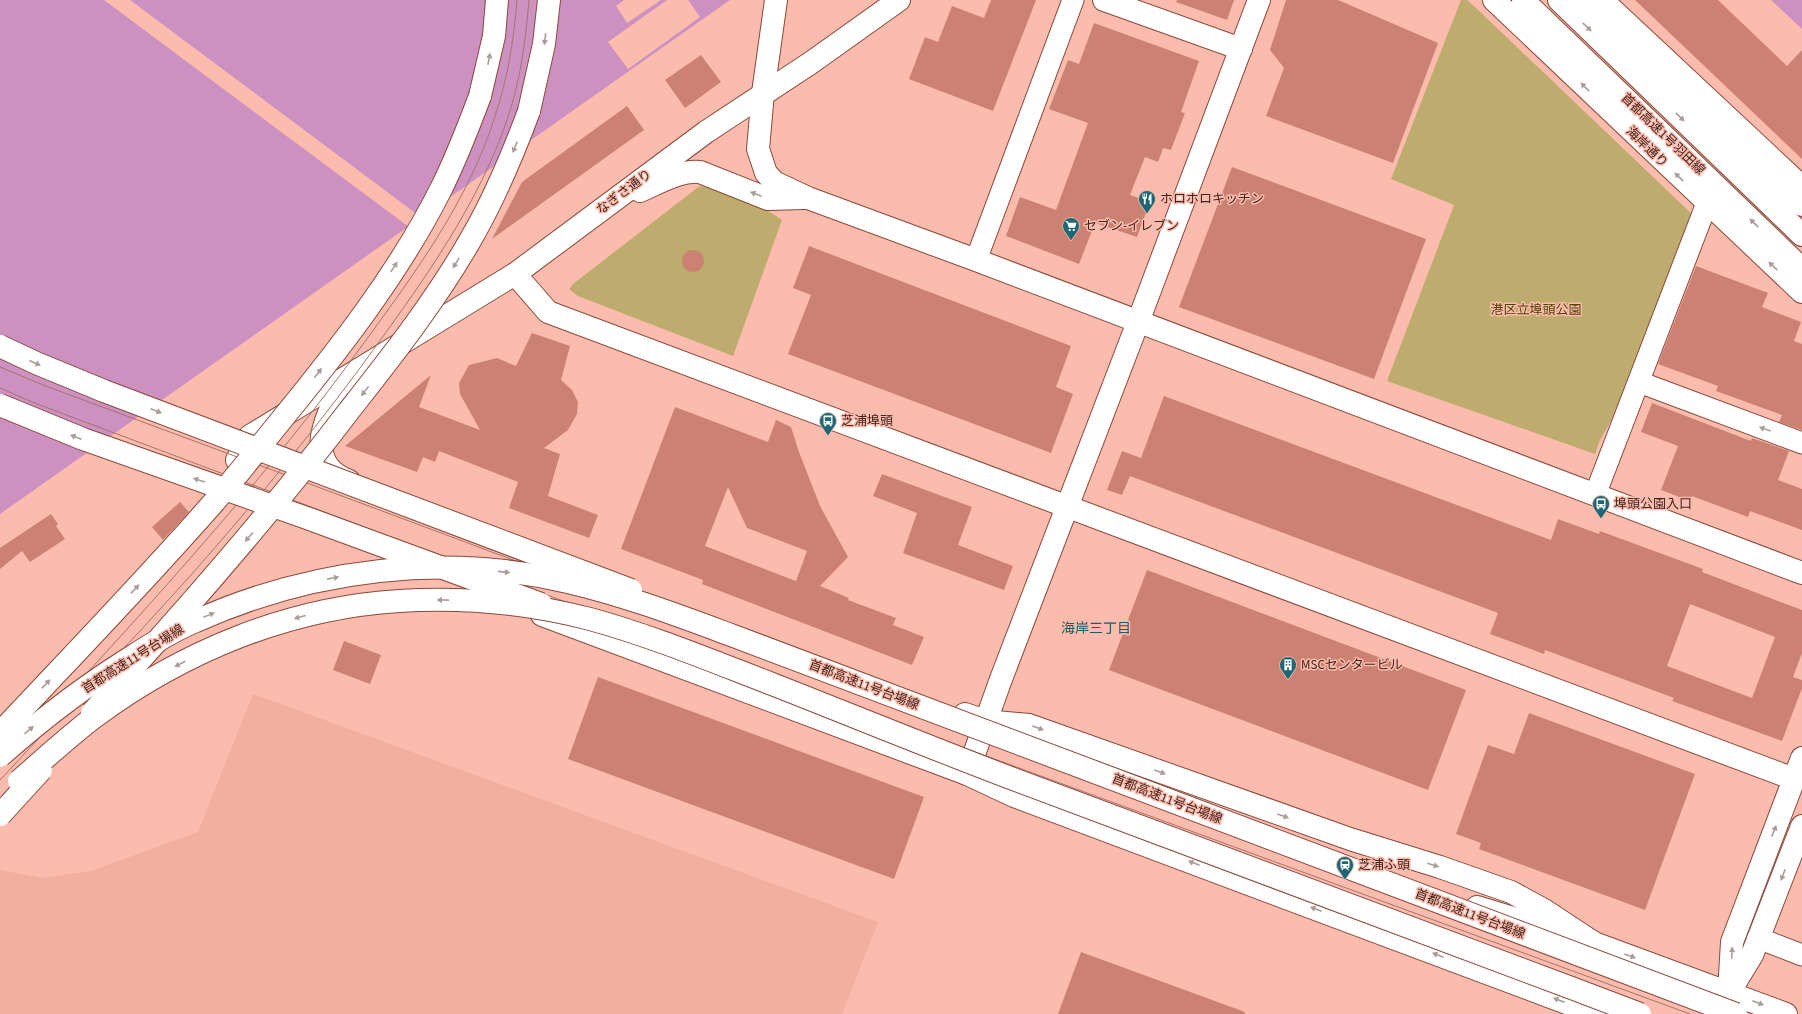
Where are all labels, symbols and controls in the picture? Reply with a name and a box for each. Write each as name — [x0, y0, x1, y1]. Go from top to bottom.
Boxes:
one-way arrow — [1582, 22, 1592, 32]
one-way arrow — [542, 33, 548, 45]
one-way arrow — [487, 52, 493, 65]
one-way arrow — [1580, 82, 1590, 92]
street label: 首都高速1号羽田線 — [1617, 89, 1709, 179]
one-way arrow — [1675, 113, 1685, 122]
street label: 海岸通り — [1622, 122, 1672, 172]
one-way arrow — [512, 142, 518, 154]
street label: なぎさ通り — [593, 165, 655, 219]
one-way arrow — [1674, 172, 1684, 181]
restaurant icon: ホロホロキッチン — [1137, 189, 1157, 214]
place label: ホロホロキッチン — [1160, 190, 1264, 208]
one-way arrow — [749, 191, 761, 197]
supermarket icon: セブン-イレブン — [1061, 216, 1081, 241]
place label: セブン-イレブン — [1084, 217, 1179, 235]
one-way arrow — [1749, 218, 1759, 228]
one-way arrow — [453, 257, 460, 269]
one-way arrow — [391, 261, 398, 273]
one-way arrow — [1768, 261, 1779, 270]
park label: 港区立埠頭公園 — [1490, 301, 1582, 319]
one-way arrow — [30, 360, 41, 366]
one-way arrow — [314, 367, 323, 378]
one-way arrow — [360, 386, 369, 397]
one-way arrow — [150, 408, 162, 414]
bus stop icon: 芝浦埠頭 — [818, 411, 838, 436]
place label: 芝浦埠頭 — [841, 412, 893, 430]
one-way arrow — [1759, 426, 1771, 432]
one-way arrow — [70, 433, 82, 439]
one-way arrow — [193, 477, 205, 483]
bus stop icon: 埠頭公園入口 — [1591, 494, 1611, 519]
place label: 埠頭公園入口 — [1614, 495, 1692, 513]
one-way arrow — [245, 532, 254, 542]
one-way arrow — [498, 569, 510, 575]
one-way arrow — [327, 575, 340, 581]
one-way arrow — [130, 585, 139, 594]
one-way arrow — [436, 597, 449, 603]
one-way arrow — [204, 612, 216, 618]
one-way arrow — [294, 614, 306, 620]
district label: 海岸三丁目 — [1061, 619, 1131, 639]
street label: 首都高速11号台場線 — [79, 620, 187, 698]
building icon: MSCセンタービル — [1278, 655, 1298, 680]
street label: 首都高速11号台場線 — [806, 656, 922, 714]
place label: MSCセンタービル — [1301, 656, 1403, 674]
one-way arrow — [174, 661, 185, 667]
one-way arrow — [41, 679, 51, 689]
one-way arrow — [24, 725, 35, 734]
one-way arrow — [1032, 726, 1044, 732]
one-way arrow — [1155, 769, 1167, 775]
street label: 首都高速11号台場線 — [1109, 770, 1225, 828]
one-way arrow — [1277, 813, 1289, 819]
one-way arrow — [1772, 824, 1778, 836]
station icon: 芝浦ふ頭 — [1335, 855, 1355, 880]
place label: 芝浦ふ頭 — [1358, 856, 1410, 874]
one-way arrow — [1188, 860, 1200, 866]
one-way arrow — [1427, 862, 1439, 868]
one-way arrow — [1779, 870, 1785, 882]
street label: 首都高速11号台場線 — [1412, 885, 1528, 943]
one-way arrow — [1309, 905, 1321, 911]
one-way arrow — [1728, 947, 1735, 959]
one-way arrow — [1431, 951, 1443, 957]
one-way arrow — [1625, 953, 1637, 959]
one-way arrow — [1553, 997, 1565, 1003]
one-way arrow — [1752, 1000, 1764, 1006]

